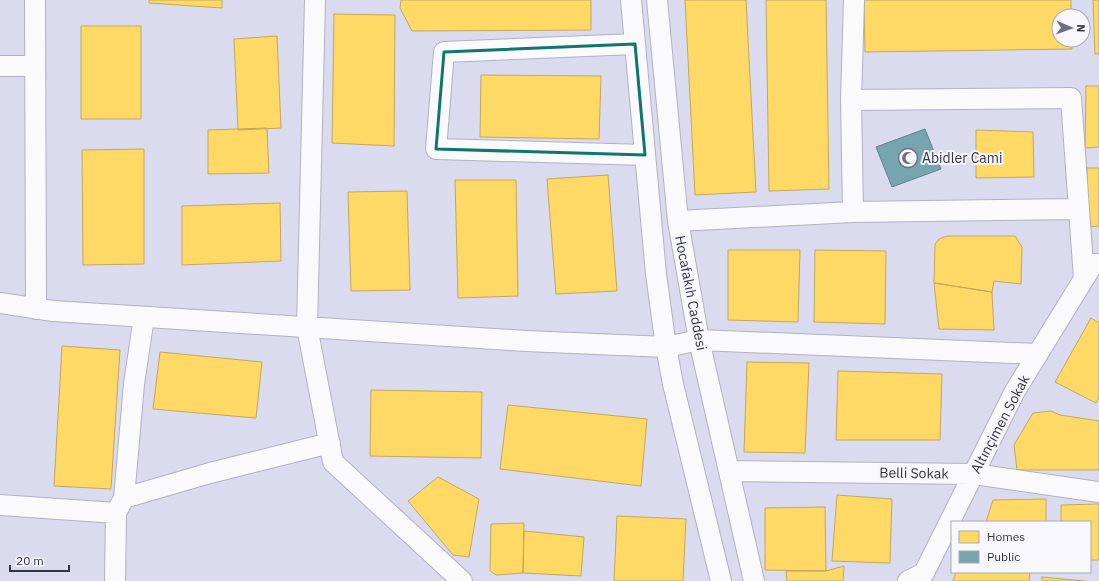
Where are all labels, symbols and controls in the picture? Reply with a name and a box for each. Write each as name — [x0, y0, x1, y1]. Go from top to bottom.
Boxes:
north arrow — [1051, 8, 1091, 48]
text: N — [1074, 24, 1088, 33]
mosque icon: Abidler Cami — [897, 147, 919, 169]
place label: Abidler Cami — [922, 149, 1003, 167]
street label: Hocafakıh Caddesi — [671, 234, 711, 352]
street label: Altınçimen Sokak — [966, 371, 1034, 476]
street label: Belli Sokak — [879, 463, 949, 483]
legend — [951, 521, 1091, 573]
text: Homes — [987, 529, 1025, 544]
scale bar — [10, 547, 69, 573]
text: Public — [987, 549, 1020, 564]
text: 20 m — [16, 553, 44, 568]

